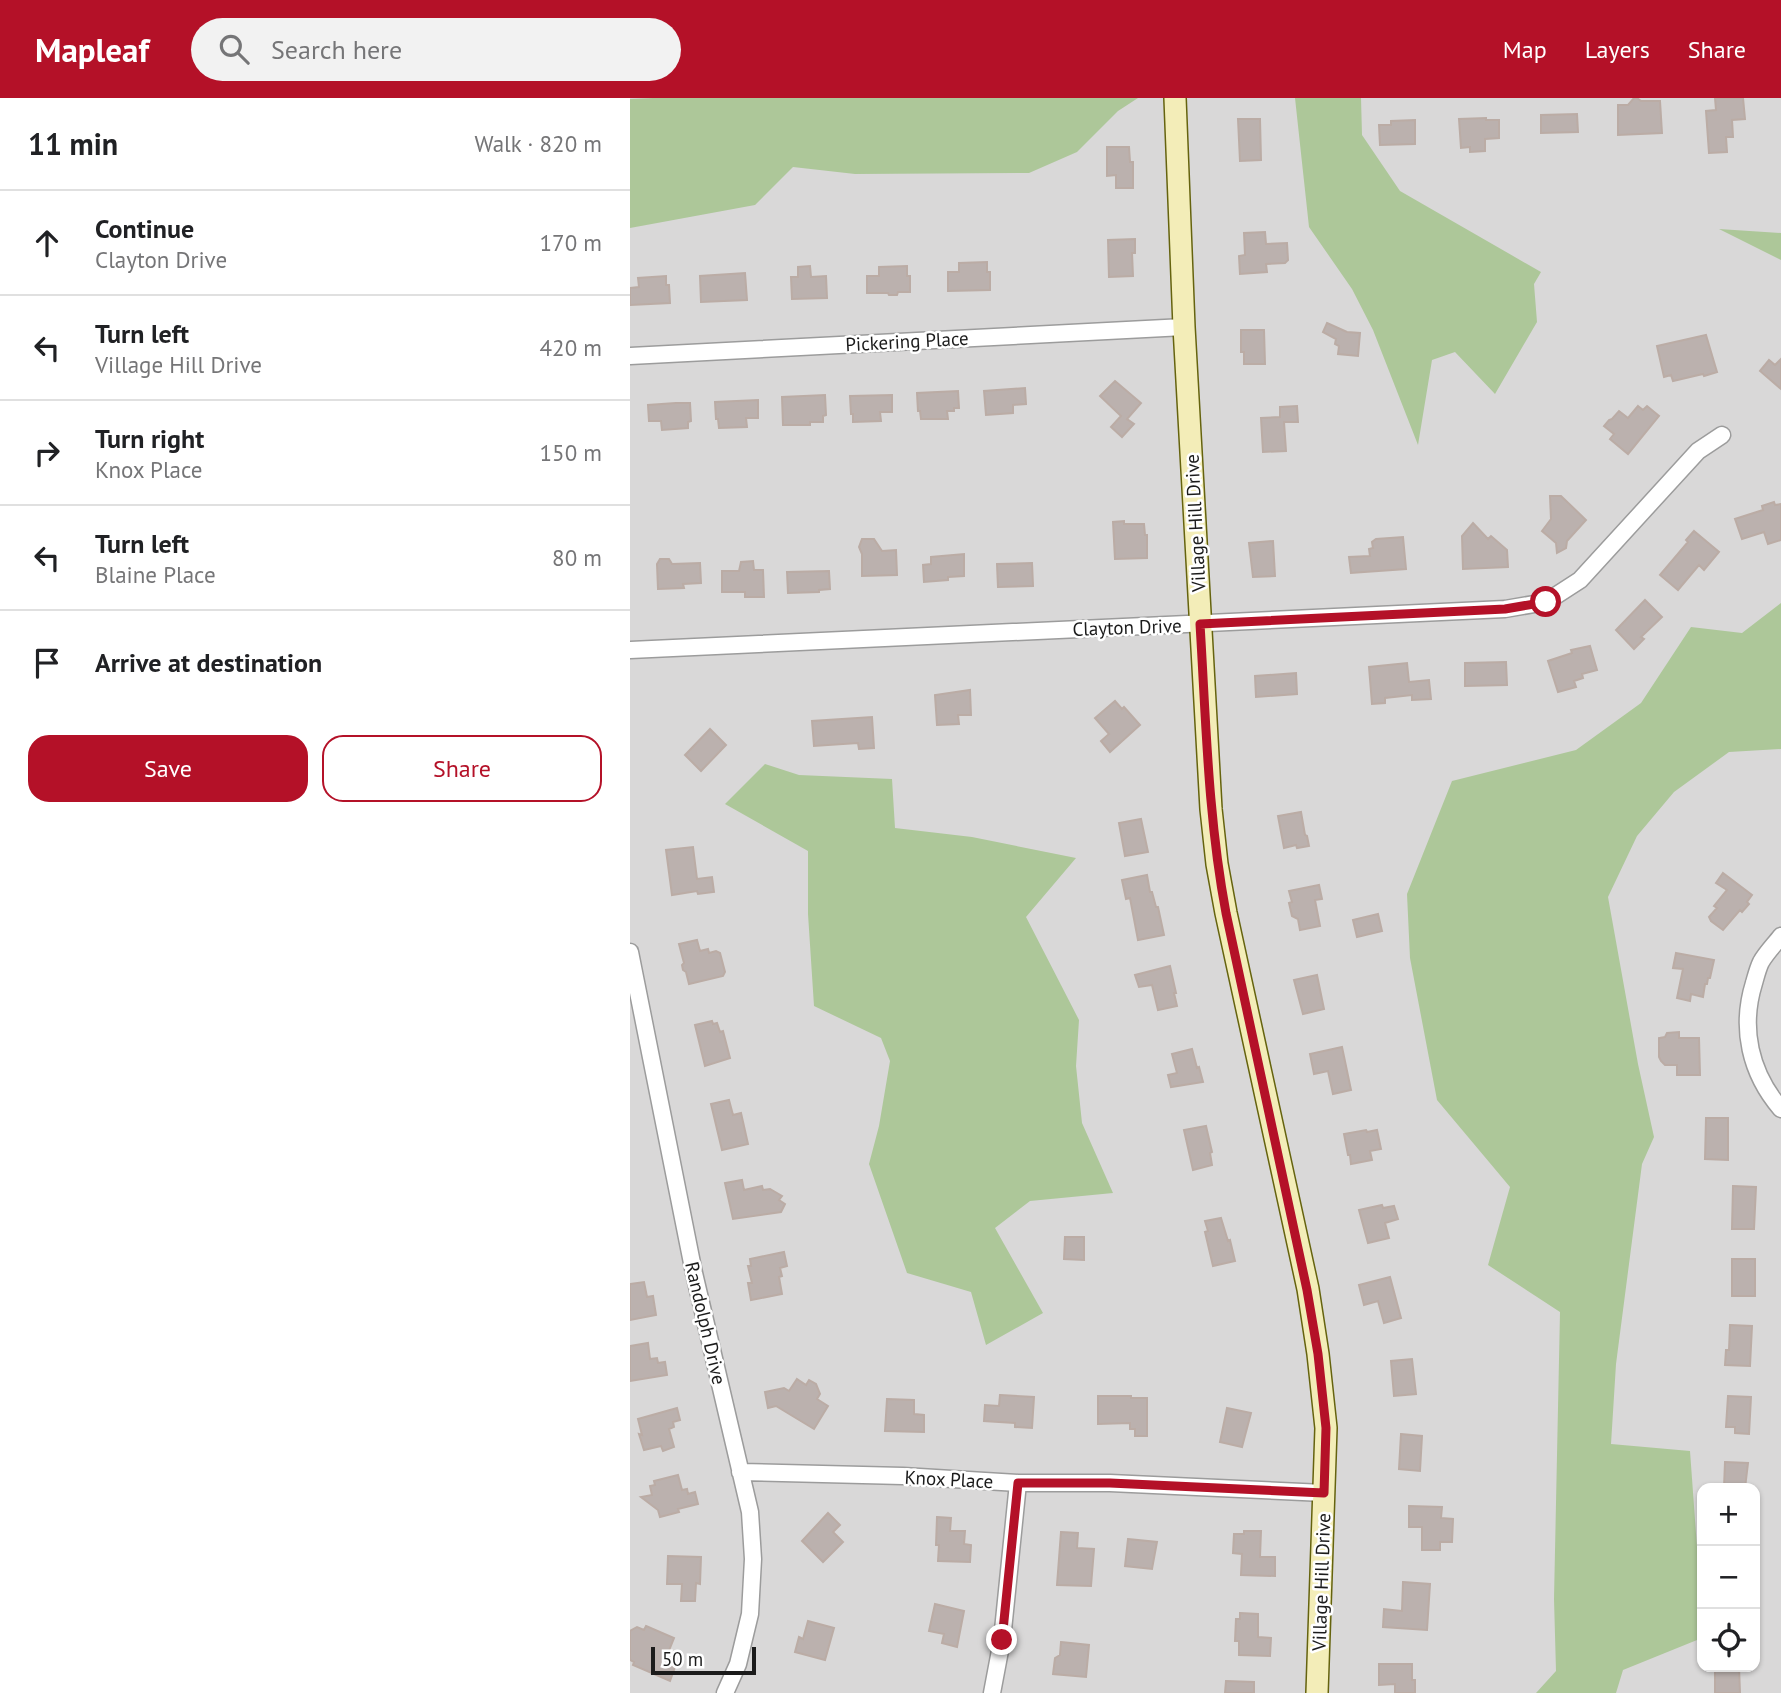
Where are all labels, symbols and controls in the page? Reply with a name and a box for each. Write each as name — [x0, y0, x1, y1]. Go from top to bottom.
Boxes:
search box — [191, 18, 681, 81]
text: Mapleaf — [35, 28, 149, 71]
icon: search — [215, 30, 253, 68]
text: Search here — [271, 33, 402, 66]
text: Map — [1503, 34, 1547, 65]
text: Layers — [1585, 34, 1650, 65]
text: Share — [1688, 34, 1746, 65]
text: 11 min — [28, 124, 118, 163]
text: Walk · 820 m — [475, 129, 602, 158]
text: Continue — [95, 212, 194, 245]
icon: ahead — [28, 224, 66, 262]
text: 170 m — [540, 228, 602, 257]
text: Clayton Drive — [95, 245, 227, 274]
text: Turn left — [95, 317, 189, 350]
street label: Pickering Place — [845, 326, 969, 356]
icon: left — [28, 329, 66, 367]
text: 420 m — [540, 333, 602, 362]
text: Village Hill Drive — [95, 350, 262, 379]
text: Turn right — [95, 422, 204, 455]
icon: right — [28, 434, 66, 472]
text: 150 m — [540, 438, 602, 467]
street label: Village Hill Drive — [1179, 453, 1211, 594]
text: Knox Place — [95, 455, 203, 484]
text: Turn left — [95, 527, 189, 560]
icon: left — [28, 539, 66, 577]
text: 80 m — [552, 543, 602, 572]
text: Blaine Place — [95, 560, 216, 589]
route start — [1530, 586, 1561, 617]
street label: Clayton Drive — [1072, 613, 1182, 641]
icon: arrive — [28, 644, 66, 682]
text: Arrive at destination — [95, 646, 322, 679]
button: Save — [28, 735, 308, 802]
button: Share — [322, 735, 602, 802]
street label: Randolph Drive — [680, 1259, 732, 1387]
street label: Knox Place — [904, 1465, 994, 1493]
map controls — [1697, 1483, 1760, 1672]
button: + — [1697, 1483, 1760, 1546]
street label: Village Hill Drive — [1307, 1513, 1335, 1652]
button: − — [1697, 1546, 1760, 1609]
button: locate — [1697, 1609, 1760, 1672]
route end — [986, 1624, 1017, 1655]
scale bar — [651, 1644, 756, 1676]
text: 50 m — [662, 1647, 703, 1671]

